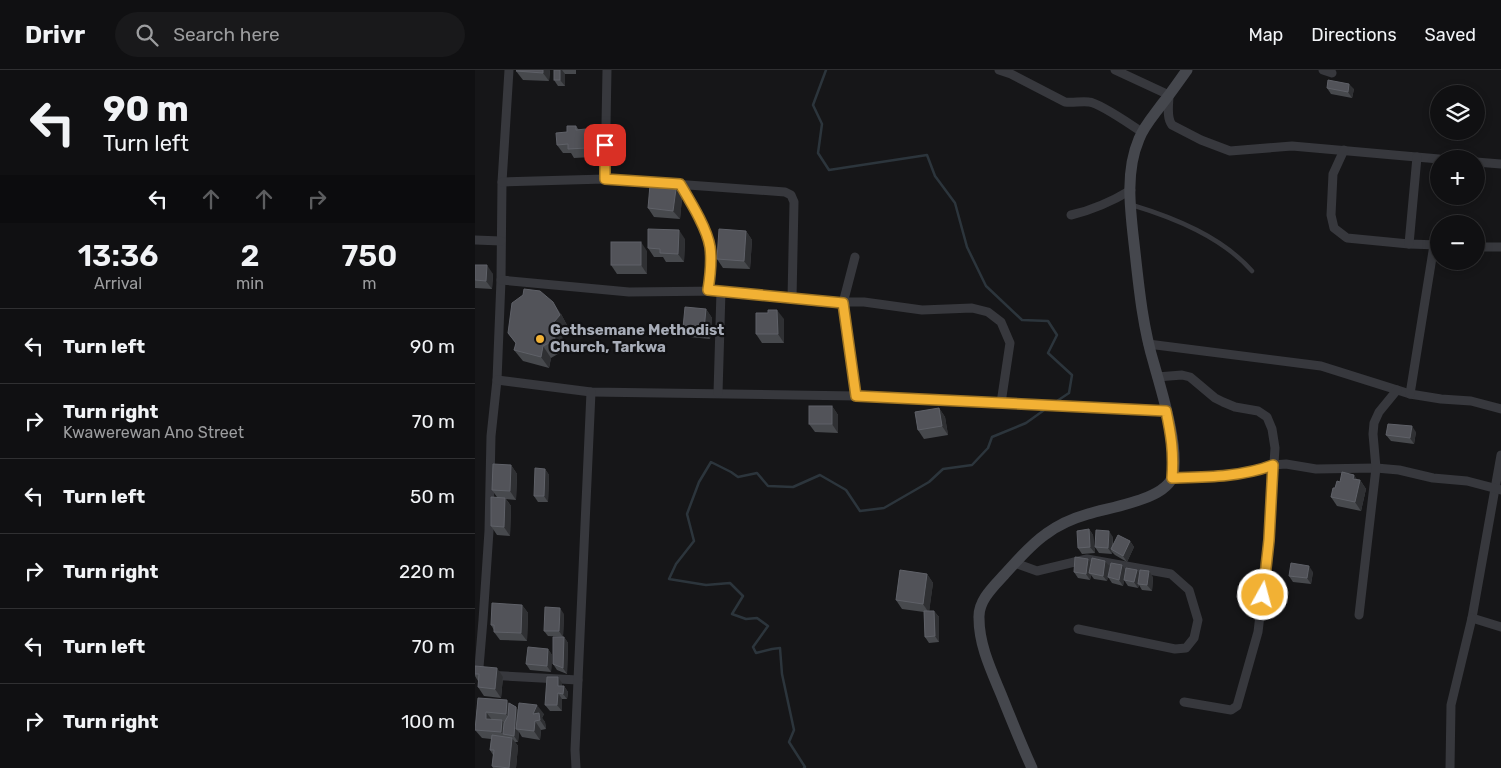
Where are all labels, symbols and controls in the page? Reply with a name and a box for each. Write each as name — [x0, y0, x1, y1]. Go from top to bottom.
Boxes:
search box — [115, 12, 465, 57]
text: Drivr — [25, 21, 85, 49]
icon: search — [133, 21, 161, 49]
text: Search here — [173, 23, 280, 46]
text: Map — [1248, 24, 1283, 46]
text: Directions — [1311, 24, 1397, 46]
text: Saved — [1425, 24, 1476, 46]
map controls — [1430, 85, 1485, 270]
button: layers — [1430, 85, 1485, 140]
text: 90 m — [103, 88, 189, 130]
icon: left — [20, 90, 85, 155]
pin — [584, 124, 626, 166]
text: Turn left — [103, 130, 189, 157]
icon: arrive — [591, 131, 619, 159]
button: + — [1430, 150, 1485, 205]
icon: left — [144, 185, 172, 213]
icon: ahead — [197, 185, 225, 213]
icon: ahead — [250, 185, 278, 213]
icon: right — [303, 185, 331, 213]
button: − — [1430, 215, 1485, 270]
text: 13:36 — [78, 238, 158, 274]
text: 2 — [240, 238, 259, 274]
text: 750 — [342, 238, 397, 274]
text: Arrival — [94, 274, 142, 293]
text: min — [236, 274, 264, 293]
text: m — [362, 274, 377, 293]
place label: Gethsemane Methodist Church, Tarkwa — [550, 321, 724, 356]
icon: left — [20, 332, 48, 360]
marker: Gethsemane Methodist Church, Tarkwa — [534, 333, 546, 345]
text: Turn left — [63, 335, 145, 358]
text: 90 m — [410, 335, 455, 358]
text: Turn right — [63, 400, 158, 423]
icon: right — [20, 407, 48, 435]
text: 70 m — [412, 410, 455, 433]
text: Kwawerewan Ano Street — [63, 423, 244, 442]
icon: left — [20, 482, 48, 510]
text: Turn left — [63, 485, 145, 508]
text: 50 m — [410, 485, 455, 508]
icon: right — [20, 557, 48, 585]
text: Turn right — [63, 560, 158, 583]
text: 220 m — [399, 560, 455, 583]
position arrow — [1236, 568, 1288, 620]
icon: left — [20, 632, 48, 660]
text: Turn left — [63, 635, 145, 658]
text: 70 m — [412, 635, 455, 658]
icon: right — [20, 707, 48, 735]
text: Turn right — [63, 710, 158, 733]
text: 100 m — [401, 710, 455, 733]

